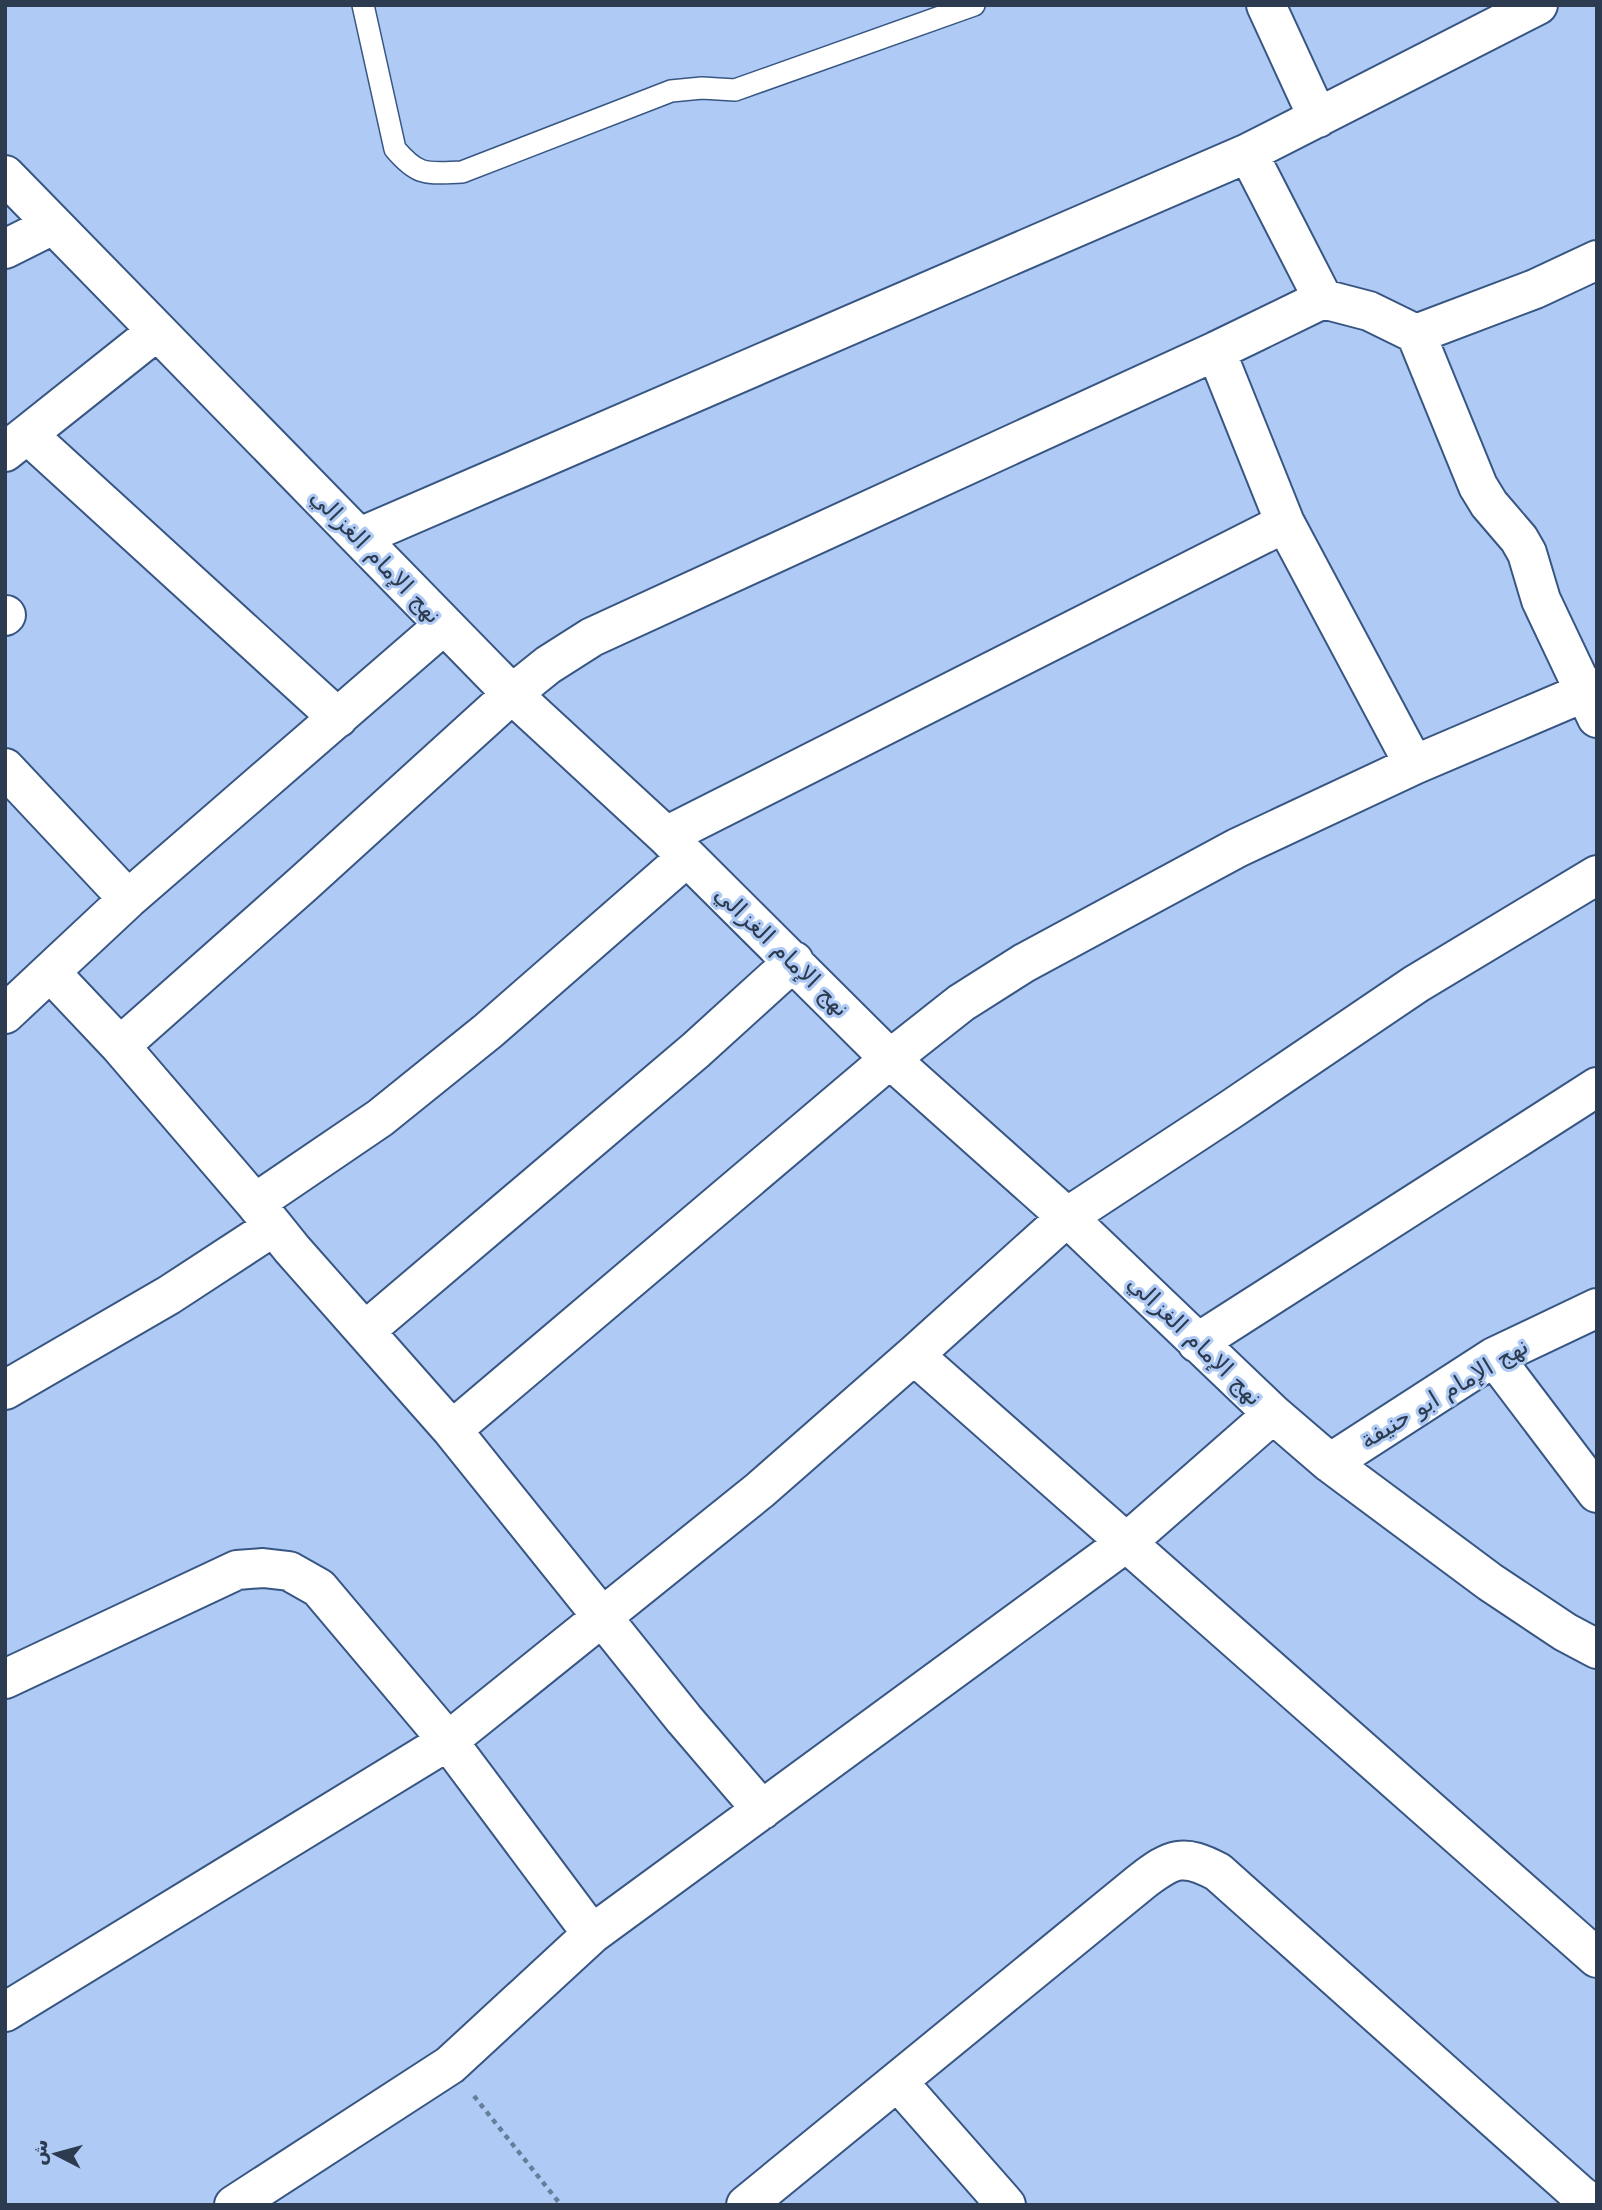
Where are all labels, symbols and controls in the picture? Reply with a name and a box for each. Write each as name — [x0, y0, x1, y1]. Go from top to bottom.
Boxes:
street label: نهج الإمام الغزالي — [305, 483, 447, 629]
street label: نهج الإمام الغزالي — [709, 880, 855, 1022]
street label: نهج الإمام الغزالي — [1122, 1269, 1268, 1411]
street label: نهج الإمام ابو حنيفة — [1355, 1332, 1533, 1454]
north arrow — [21, 2119, 91, 2189]
text: ش — [27, 2138, 52, 2167]

